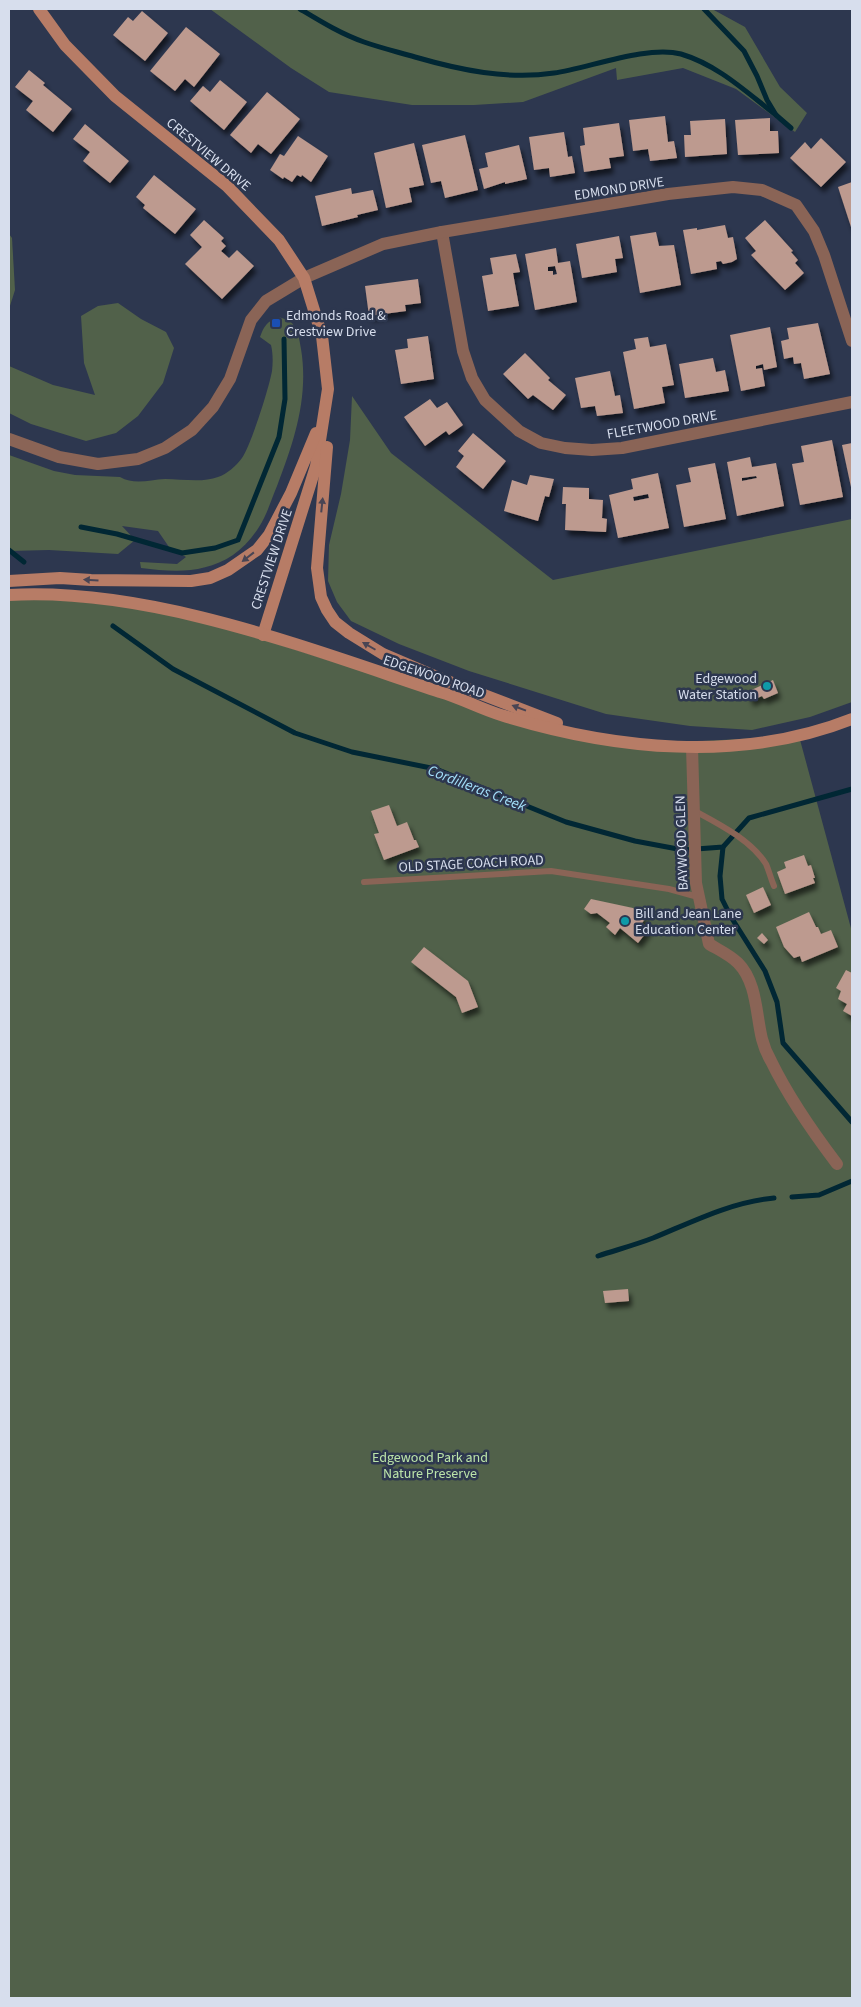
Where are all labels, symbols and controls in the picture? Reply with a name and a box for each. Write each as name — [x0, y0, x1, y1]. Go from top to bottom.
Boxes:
street label: CRESTVIEW DRIVE — [162, 113, 255, 196]
street label: EDMOND DRIVE — [573, 172, 666, 206]
place label: Edmonds Road & Crestview Drive — [286, 306, 386, 342]
marker: Edmonds Road & Crestview Drive — [270, 317, 282, 329]
street label: FLEETWOOD DRIVE — [605, 405, 719, 445]
one-way arrow — [318, 497, 326, 513]
street label: CRESTVIEW DRIVE — [246, 506, 298, 612]
one-way arrow — [241, 552, 254, 563]
one-way arrow — [83, 576, 99, 584]
one-way arrow — [363, 641, 376, 650]
street label: EDGEWOOD ROAD — [380, 650, 487, 704]
place label: Edgewood Water Station — [678, 669, 757, 705]
marker: Edgewood Water Station — [761, 680, 773, 692]
one-way arrow — [511, 704, 526, 712]
water label: Cordilleras Creek — [425, 760, 530, 817]
street label: BAYWOOD GLEN — [670, 795, 694, 891]
street label: OLD STAGE COACH ROAD — [398, 850, 544, 878]
place label: Bill and Jean Lane Education Center — [635, 904, 741, 940]
marker: Bill and Jean Lane Education Center — [619, 915, 631, 927]
park label: Edgewood Park and Nature Preserve — [372, 1448, 488, 1484]

